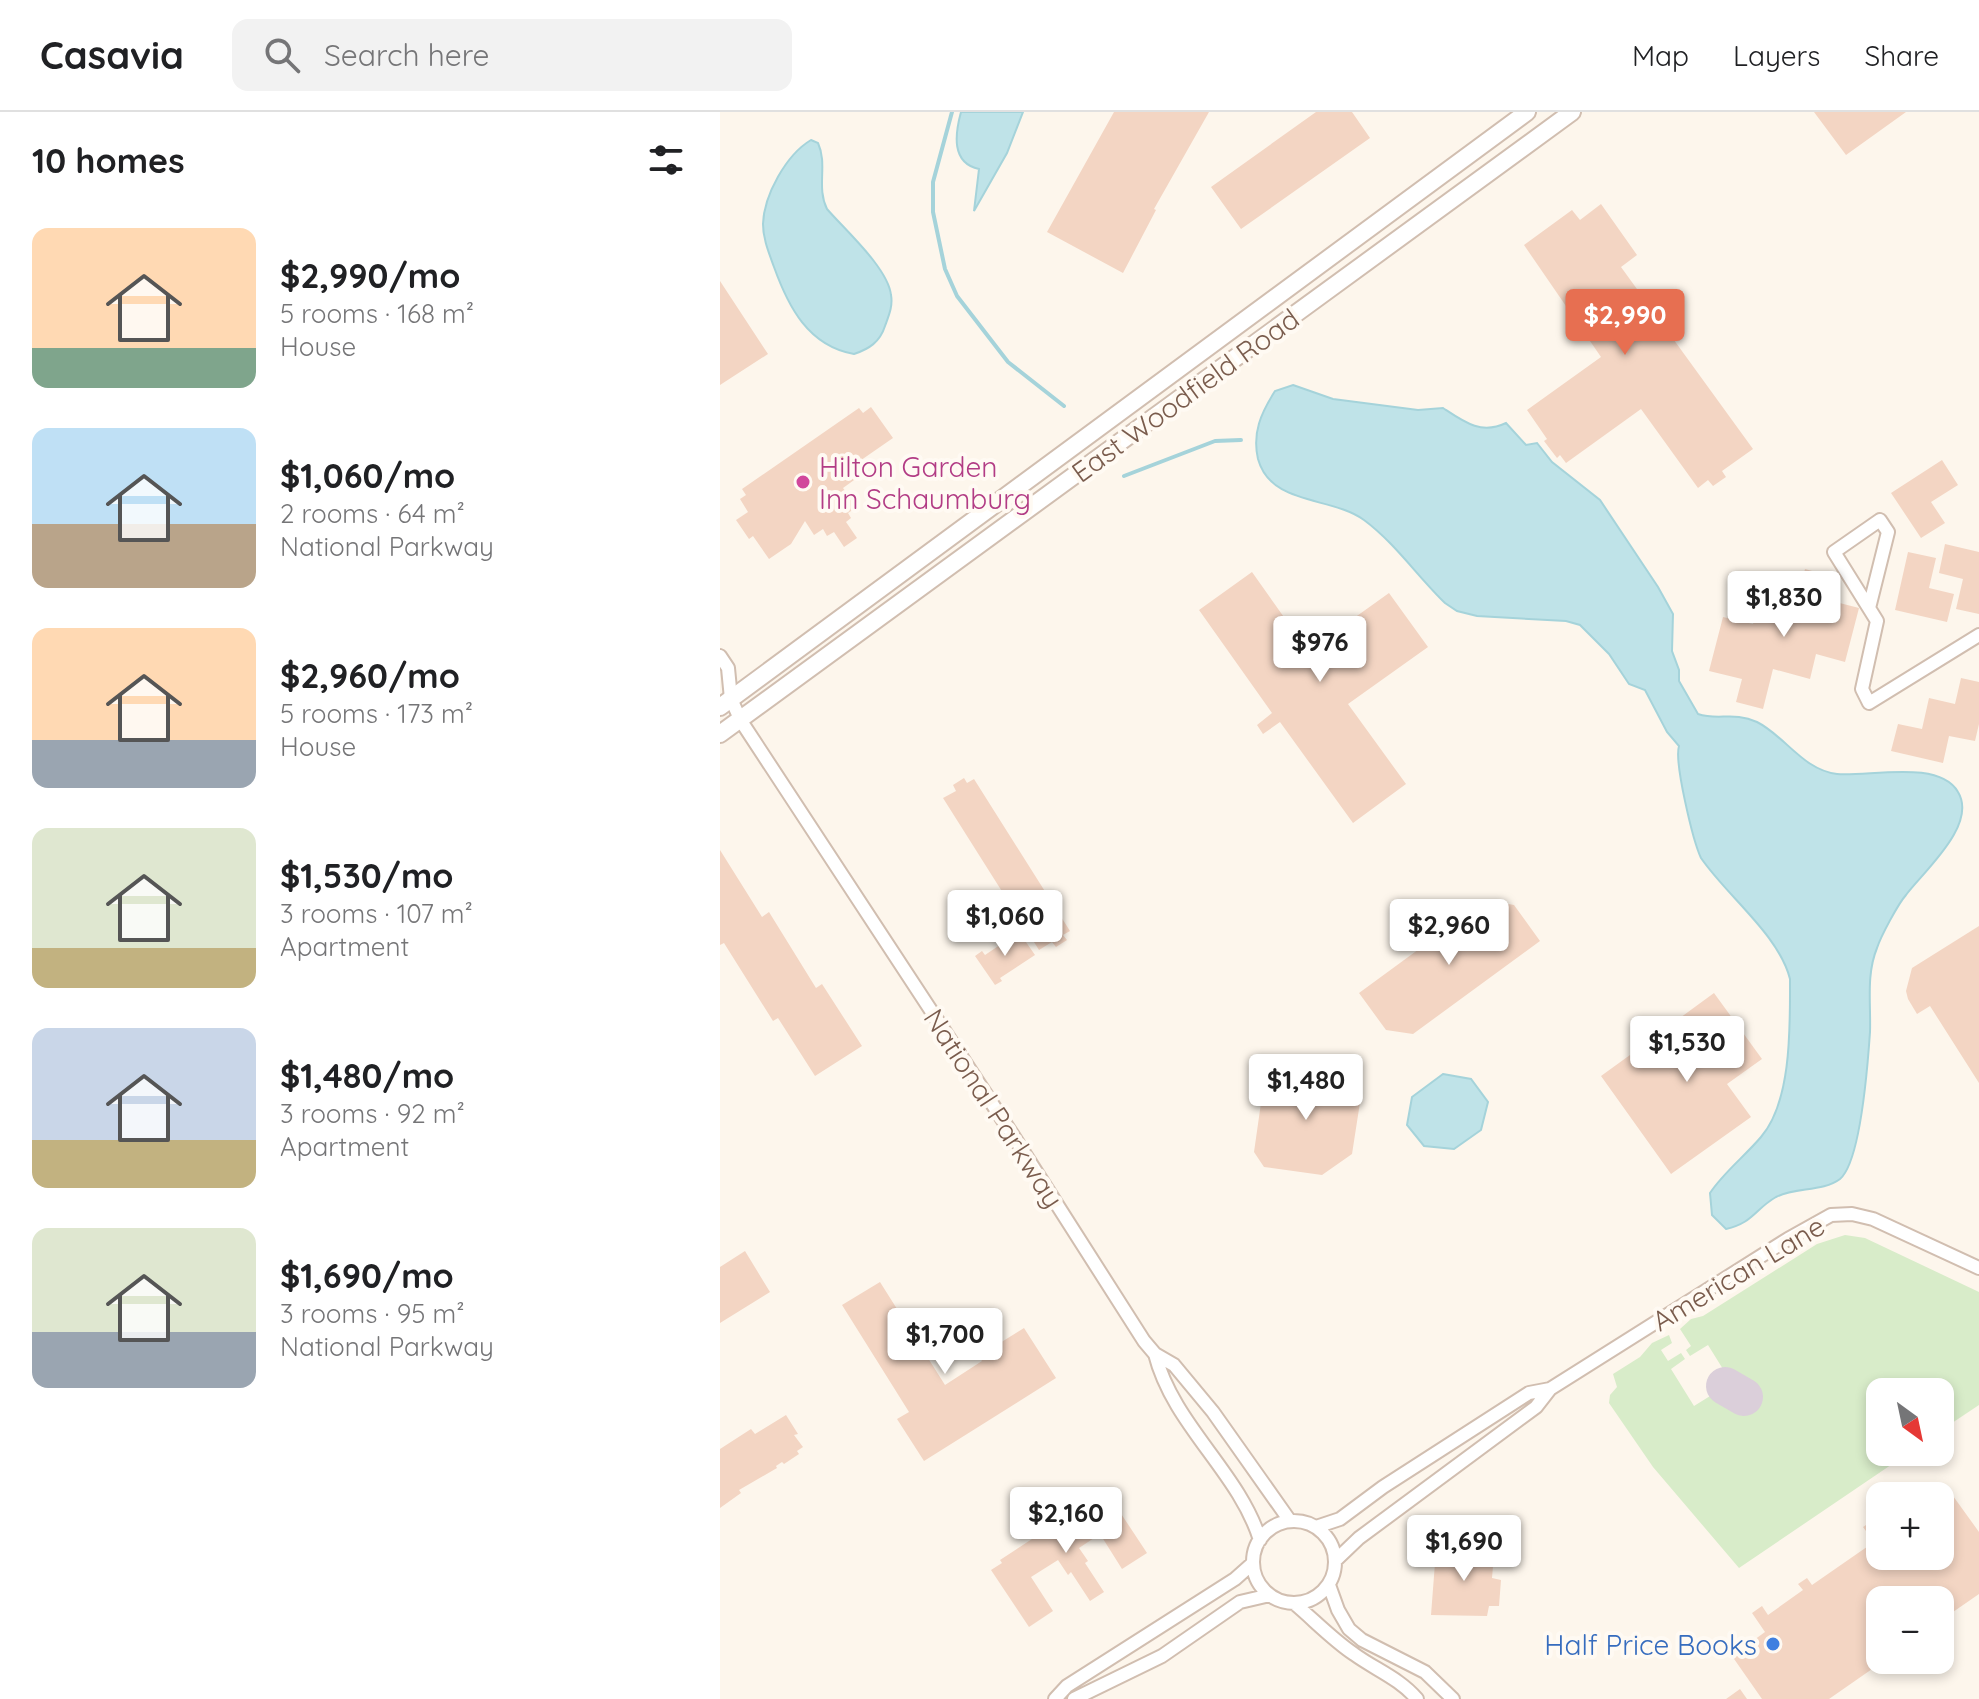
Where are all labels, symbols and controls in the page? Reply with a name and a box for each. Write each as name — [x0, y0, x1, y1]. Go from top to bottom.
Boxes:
search box — [232, 19, 792, 91]
text: Casavia — [40, 31, 184, 79]
icon: search — [260, 33, 304, 77]
text: Search here — [324, 36, 490, 74]
text: Map — [1632, 38, 1689, 73]
text: Layers — [1733, 38, 1820, 73]
text: Share — [1864, 38, 1939, 73]
icon: filters — [644, 138, 688, 182]
text: 10 homes — [32, 139, 185, 182]
text: $2,990/mo — [280, 254, 460, 297]
icon: home — [96, 260, 192, 356]
pin: $2,990 — [1560, 289, 1690, 357]
text: 5 rooms · 168 m² — [280, 297, 474, 330]
text: $2,990 — [1584, 298, 1666, 331]
street label: East Woodfield Road — [1064, 301, 1306, 489]
text: House — [280, 330, 356, 363]
place label: Hilton Garden Inn Schaumburg — [819, 449, 1031, 516]
text: $1,060/mo — [280, 454, 455, 497]
icon: home — [96, 460, 192, 556]
marker: Hilton Garden Inn Schaumburg — [794, 473, 812, 491]
text: 2 rooms · 64 m² — [280, 497, 465, 530]
text: National Parkway — [280, 530, 494, 563]
pin: $1,830 — [1719, 571, 1849, 639]
text: $1,830 — [1746, 580, 1822, 613]
pin: $976 — [1273, 616, 1367, 684]
text: $976 — [1291, 625, 1349, 658]
text: $2,960/mo — [280, 654, 460, 697]
icon: home — [96, 660, 192, 756]
text: 5 rooms · 173 m² — [280, 697, 473, 730]
text: House — [280, 730, 356, 763]
text: $1,530/mo — [280, 854, 453, 897]
icon: home — [96, 860, 192, 956]
pin: $1,060 — [940, 890, 1070, 958]
text: 3 rooms · 107 m² — [280, 897, 473, 930]
text: $1,060 — [965, 899, 1045, 932]
pin: $2,960 — [1384, 899, 1514, 967]
text: $2,960 — [1408, 908, 1490, 941]
text: Apartment — [280, 930, 409, 963]
street label: National Parkway — [917, 1002, 1071, 1214]
pin: $1,530 — [1622, 1016, 1752, 1084]
text: $1,530 — [1648, 1025, 1726, 1058]
text: $1,480/mo — [280, 1054, 454, 1097]
pin: $1,480 — [1241, 1054, 1371, 1122]
icon: home — [96, 1060, 192, 1156]
text: $1,480 — [1267, 1063, 1345, 1096]
text: 3 rooms · 92 m² — [280, 1097, 465, 1130]
text: Apartment — [280, 1130, 409, 1163]
street label: American Lane — [1645, 1208, 1831, 1338]
text: $1,690/mo — [280, 1254, 454, 1297]
icon: home — [96, 1260, 192, 1356]
text: 3 rooms · 95 m² — [280, 1297, 464, 1330]
pin: $1,700 — [880, 1308, 1010, 1376]
text: $1,700 — [906, 1317, 985, 1350]
text: National Parkway — [280, 1330, 494, 1363]
north arrow — [1866, 1378, 1954, 1466]
map controls — [1866, 1378, 1954, 1674]
button: + — [1866, 1482, 1954, 1570]
pin: $2,160 — [1001, 1487, 1131, 1555]
text: $2,160 — [1028, 1496, 1104, 1529]
pin: $1,690 — [1399, 1515, 1529, 1583]
text: $1,690 — [1425, 1524, 1503, 1557]
button: − — [1866, 1586, 1954, 1674]
place label: Half Price Books — [1544, 1627, 1757, 1662]
marker: Half Price Books — [1764, 1635, 1782, 1653]

